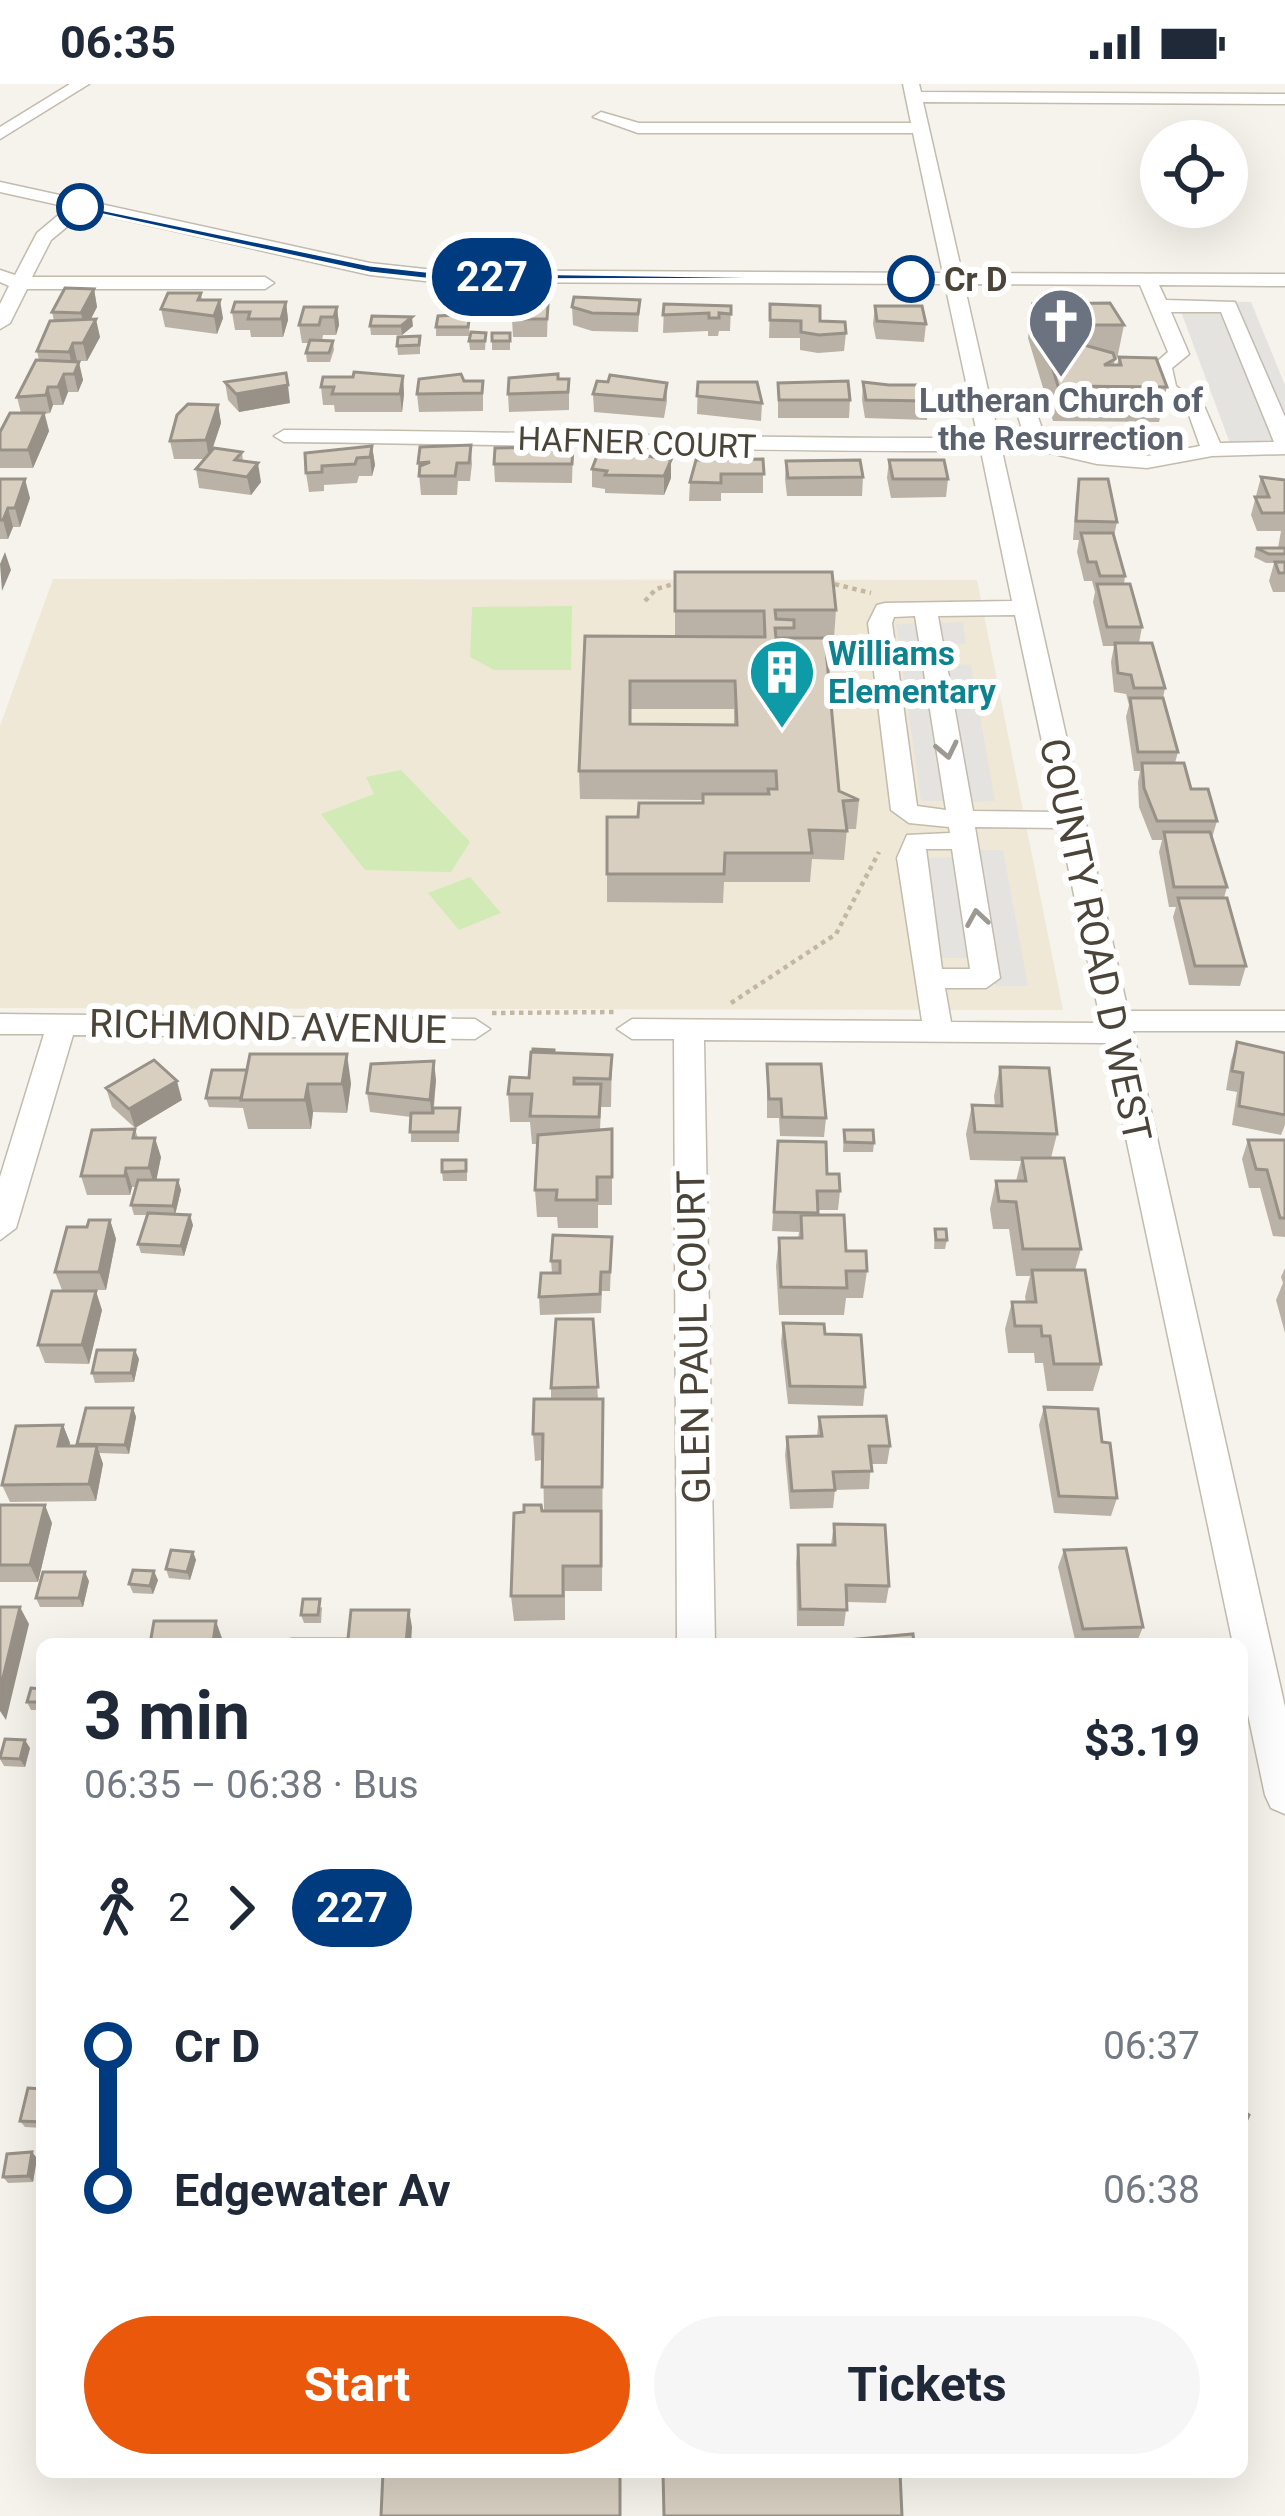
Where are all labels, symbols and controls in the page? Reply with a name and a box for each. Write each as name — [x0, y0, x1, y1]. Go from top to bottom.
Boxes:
text: 06:35 — [60, 16, 176, 69]
map controls — [1140, 120, 1248, 228]
button: locate — [1140, 120, 1248, 228]
unlabelled marker — [58, 185, 102, 229]
line badge: 227 — [423, 238, 561, 316]
text: 227 — [456, 252, 528, 301]
marker: Cr D — [889, 257, 933, 301]
place label: Cr D — [944, 260, 1007, 299]
church icon: Lutheran Church of the Resurrection — [1026, 286, 1096, 380]
place label: Lutheran Church of the Resurrection — [919, 381, 1203, 458]
street label: HAFNER COURT — [517, 419, 757, 466]
place label: Williams Elementary — [828, 634, 996, 711]
building icon: Williams Elementary — [747, 637, 817, 731]
street label: COUNTY ROAD D WEST — [1030, 734, 1160, 1146]
one-way arrow — [934, 740, 959, 760]
one-way arrow — [965, 908, 990, 928]
street label: RICHMOND AVENUE — [89, 1001, 447, 1053]
street label: GLEN PAUL COURT — [668, 1170, 720, 1504]
text: 3 min — [84, 1678, 250, 1755]
text: $3.19 — [1084, 1714, 1200, 1767]
text: 06:35 – 06:38 · Bus — [84, 1762, 419, 1808]
icon: walk — [84, 1875, 150, 1941]
icon: forward — [208, 1875, 274, 1941]
text: 227 — [316, 1883, 388, 1932]
text: 2 — [168, 1885, 190, 1931]
text: Cr D — [174, 2020, 260, 2073]
text: 06:37 — [1103, 2023, 1200, 2069]
text: Edgewater Av — [174, 2164, 450, 2217]
text: 06:38 — [1103, 2167, 1200, 2213]
button: Start — [84, 2316, 630, 2454]
button: Tickets — [654, 2316, 1200, 2454]

